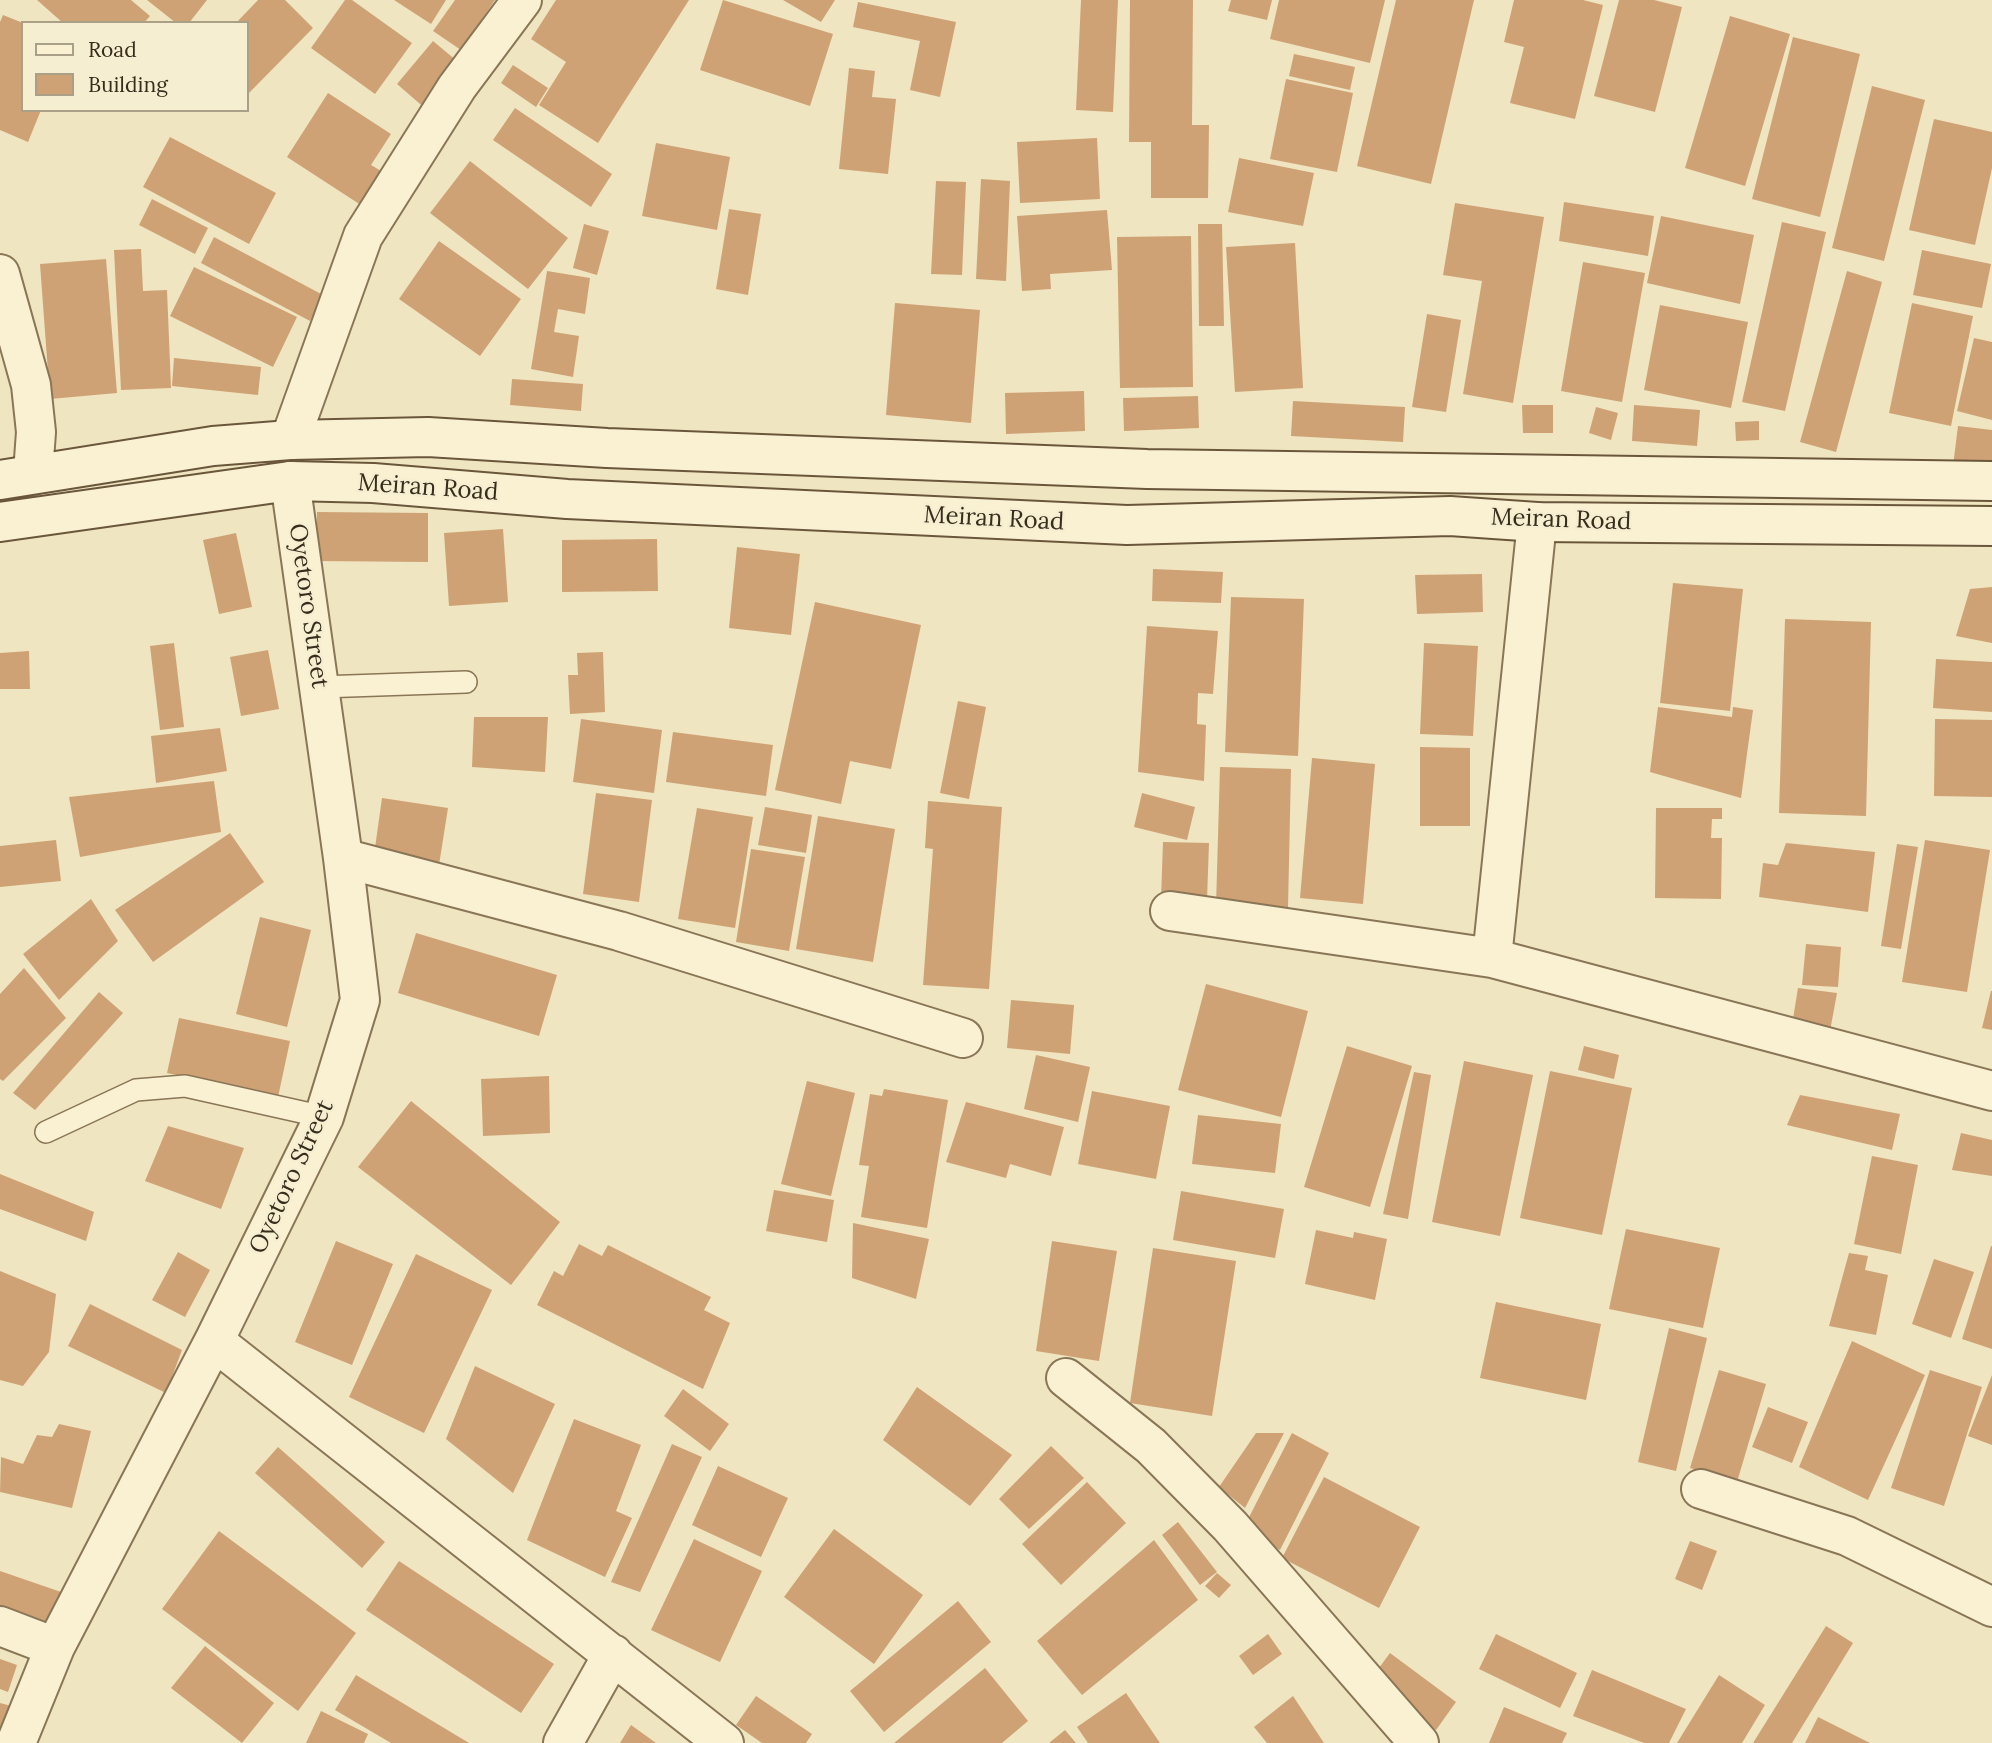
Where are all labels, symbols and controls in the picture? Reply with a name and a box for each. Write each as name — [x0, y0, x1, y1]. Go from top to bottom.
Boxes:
legend — [21, 21, 248, 112]
text: Road — [88, 36, 137, 63]
text: Building — [88, 71, 168, 98]
street label: Meiran Road — [357, 469, 499, 507]
street label: Meiran Road — [923, 501, 1065, 537]
street label: Meiran Road — [1490, 503, 1632, 537]
street label: Oyetoro Street — [282, 522, 334, 690]
street label: Oyetoro Street — [244, 1096, 340, 1258]

